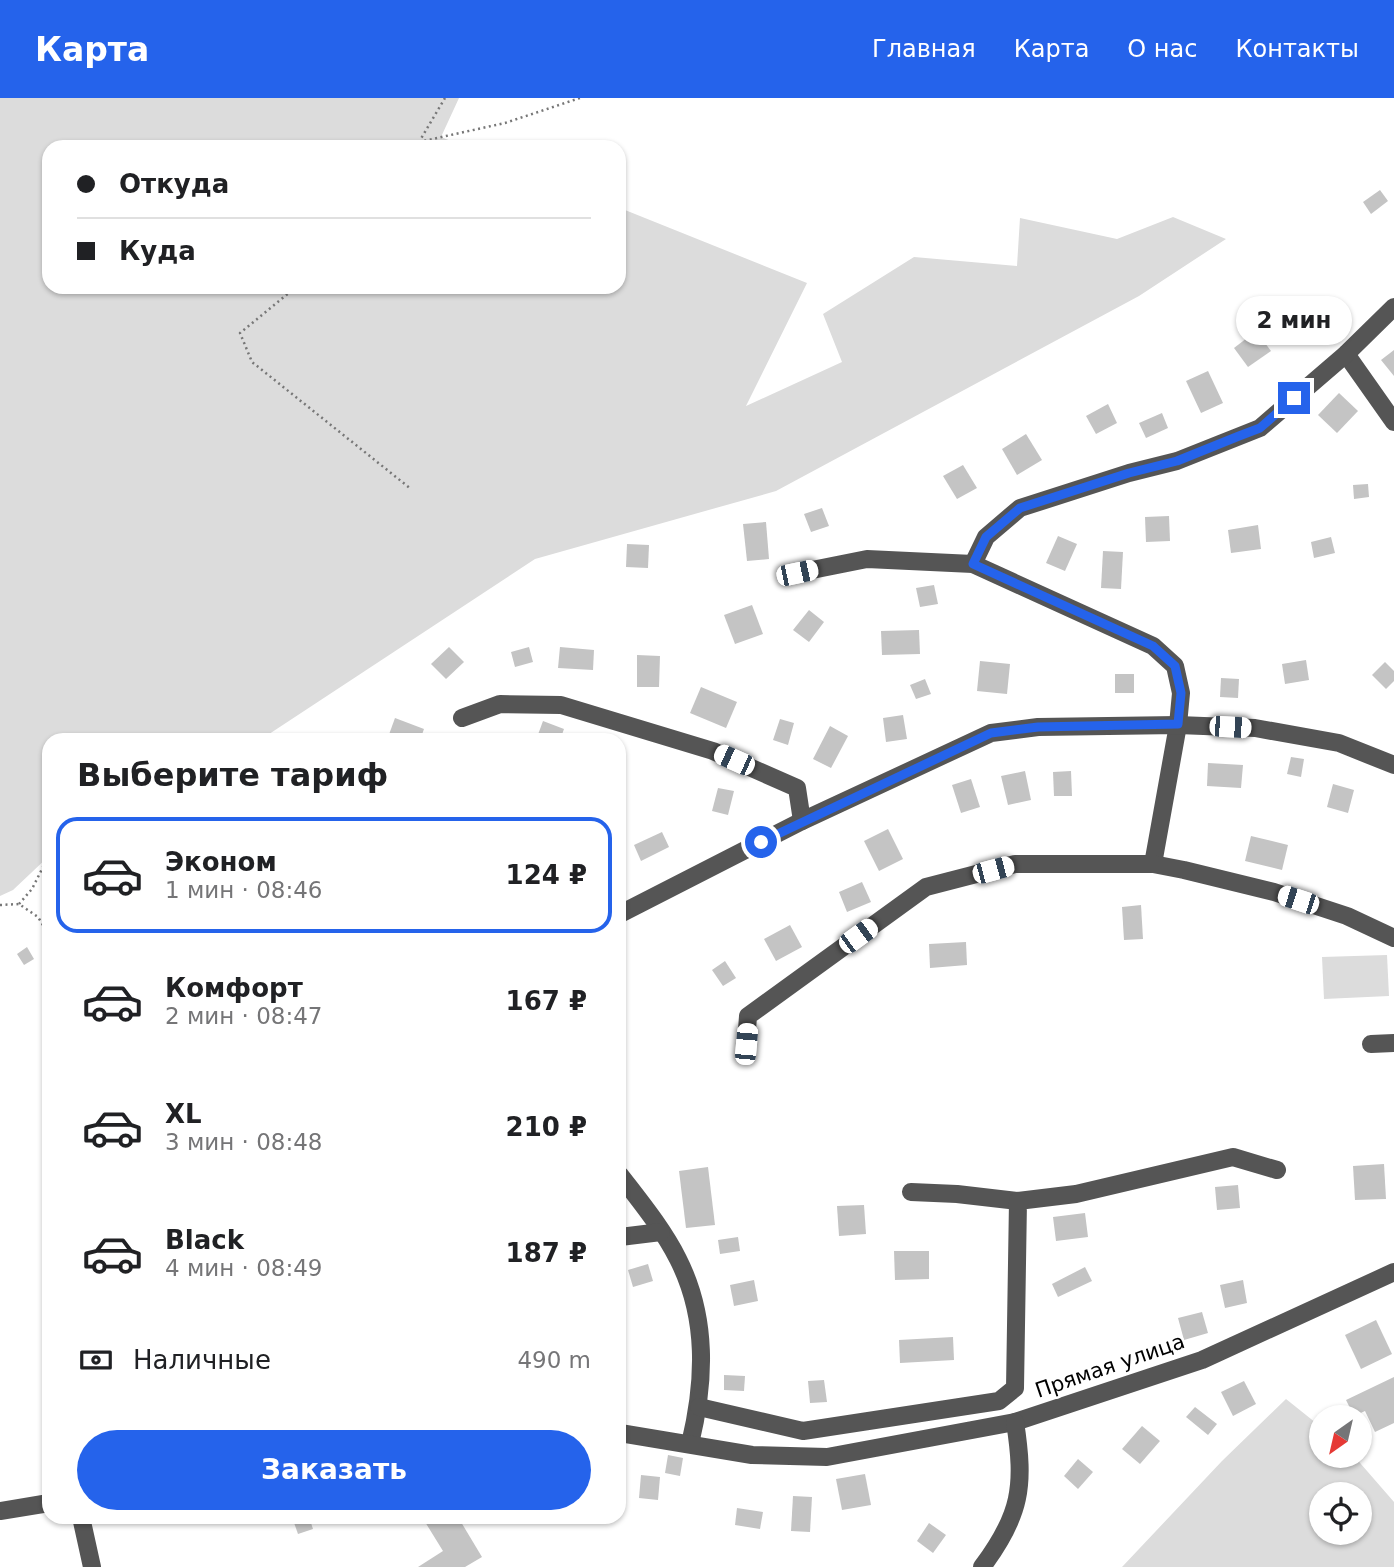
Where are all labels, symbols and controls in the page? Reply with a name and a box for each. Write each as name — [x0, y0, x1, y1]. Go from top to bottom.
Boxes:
text: Карта — [35, 30, 149, 69]
text: Главная — [872, 35, 976, 63]
text: Карта — [1014, 35, 1089, 63]
text: О нас — [1127, 35, 1197, 63]
text: Контакты — [1235, 35, 1359, 63]
text: Откуда — [119, 169, 229, 199]
text: Куда — [119, 236, 196, 266]
callout: 2 мин — [1236, 296, 1352, 345]
text: 2 мин — [1257, 307, 1331, 333]
route end — [1278, 382, 1310, 414]
car — [775, 558, 820, 588]
car — [1209, 715, 1252, 739]
car — [711, 742, 758, 778]
text: Выберите тариф — [77, 756, 388, 794]
route start — [745, 826, 777, 858]
icon: car — [81, 844, 144, 907]
text: Эконом — [165, 847, 277, 877]
car — [970, 854, 1017, 886]
text: 124 ₽ — [506, 860, 587, 890]
text: 1 мин · 08:46 — [165, 877, 323, 903]
car — [1275, 884, 1322, 916]
car — [835, 915, 882, 957]
icon: car — [81, 970, 144, 1033]
text: Комфорт — [165, 973, 303, 1003]
text: 167 ₽ — [506, 986, 587, 1016]
text: 2 мин · 08:47 — [165, 1003, 323, 1029]
car — [734, 1022, 759, 1066]
icon: car — [81, 1096, 144, 1159]
text: XL — [165, 1099, 202, 1129]
text: 210 ₽ — [506, 1112, 587, 1142]
text: 3 мин · 08:48 — [165, 1129, 323, 1155]
icon: car — [81, 1222, 144, 1285]
text: Black — [165, 1225, 244, 1255]
text: 187 ₽ — [506, 1238, 587, 1268]
text: 4 мин · 08:49 — [165, 1255, 323, 1281]
street label: Прямая улица — [1032, 1329, 1188, 1403]
icon: cash — [77, 1341, 115, 1379]
text: Наличные — [133, 1345, 271, 1375]
text: 490 m — [517, 1347, 591, 1373]
north arrow — [1309, 1405, 1372, 1468]
map controls — [1309, 1405, 1372, 1545]
button: Заказать — [77, 1430, 591, 1510]
button: locate — [1309, 1482, 1372, 1545]

